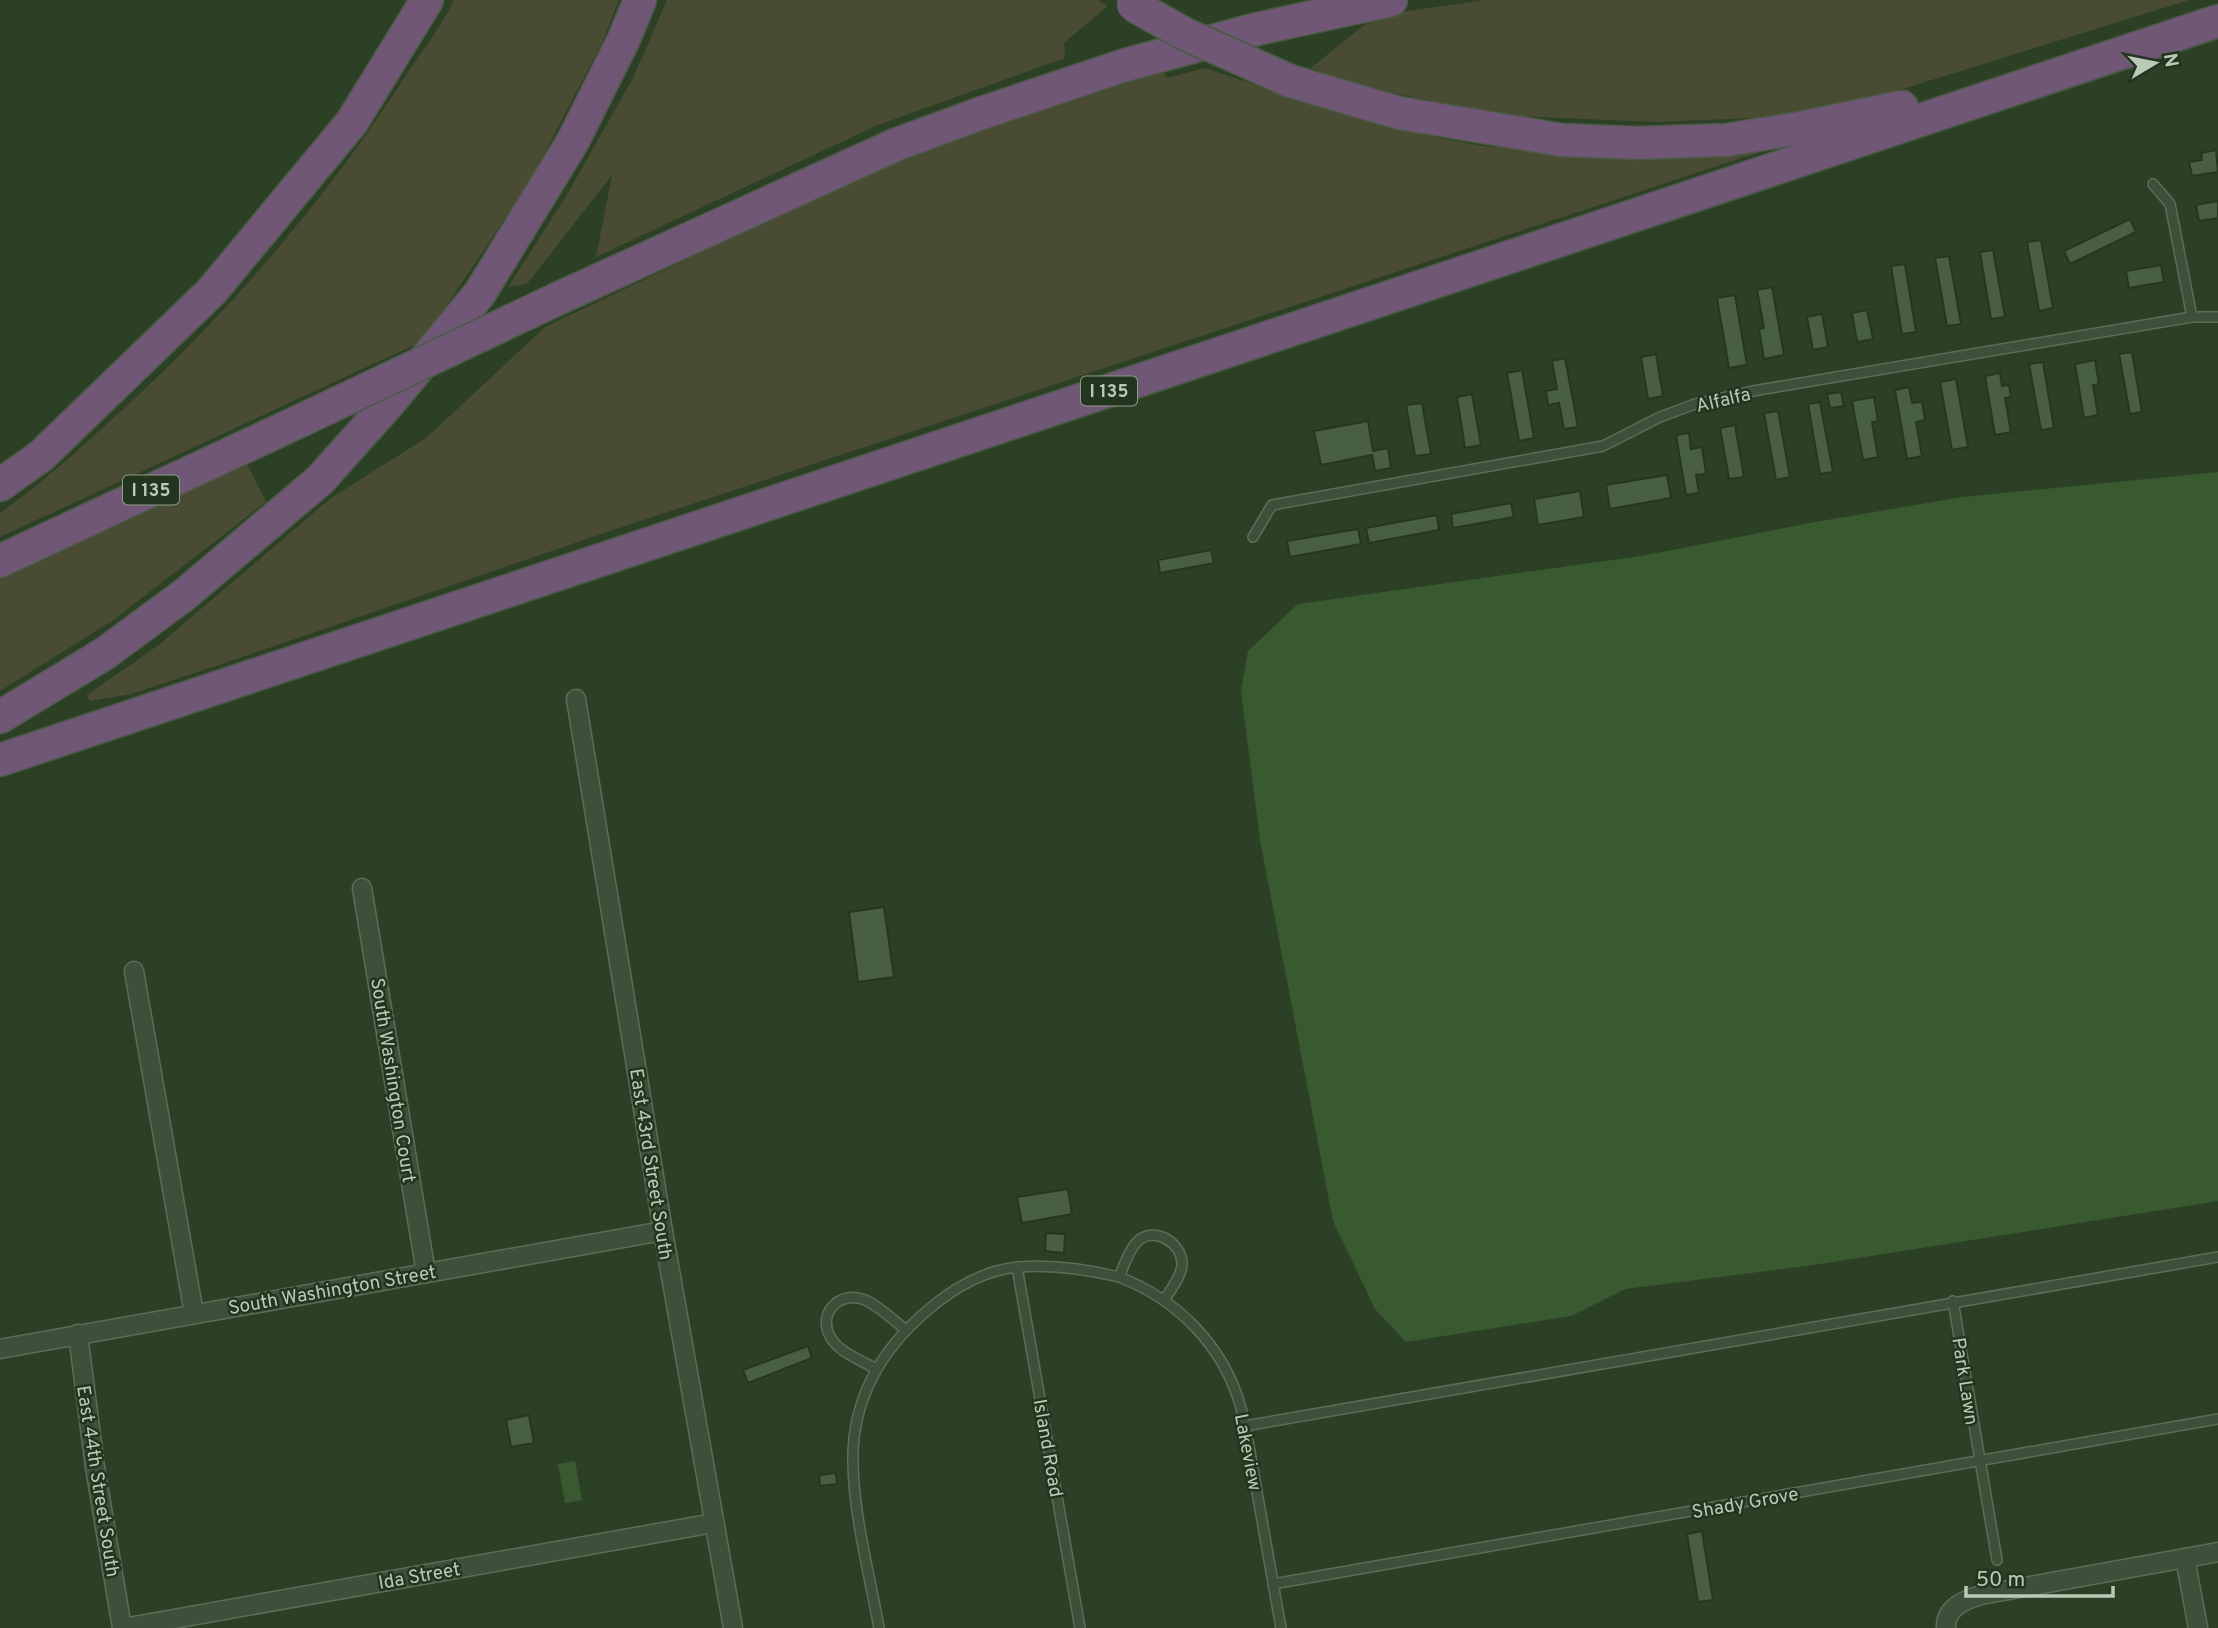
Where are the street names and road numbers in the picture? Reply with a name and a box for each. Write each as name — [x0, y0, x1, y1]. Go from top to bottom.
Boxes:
road number: I 135 — [1081, 376, 1137, 405]
street label: Alfalfa — [1694, 383, 1753, 419]
road number: I 135 — [123, 476, 179, 504]
street label: South Washington Court — [364, 976, 420, 1184]
street label: East 43rd Street South — [623, 1067, 677, 1262]
street label: South Washington Street — [227, 1261, 438, 1321]
street label: Park Lawn — [1945, 1336, 1983, 1427]
street label: East 44th Street South — [70, 1384, 124, 1579]
street label: Island Road — [1027, 1397, 1067, 1499]
street label: Lakeview — [1228, 1412, 1266, 1493]
street label: Shady Grove — [1690, 1483, 1801, 1525]
street label: Ida Street — [376, 1558, 462, 1596]

